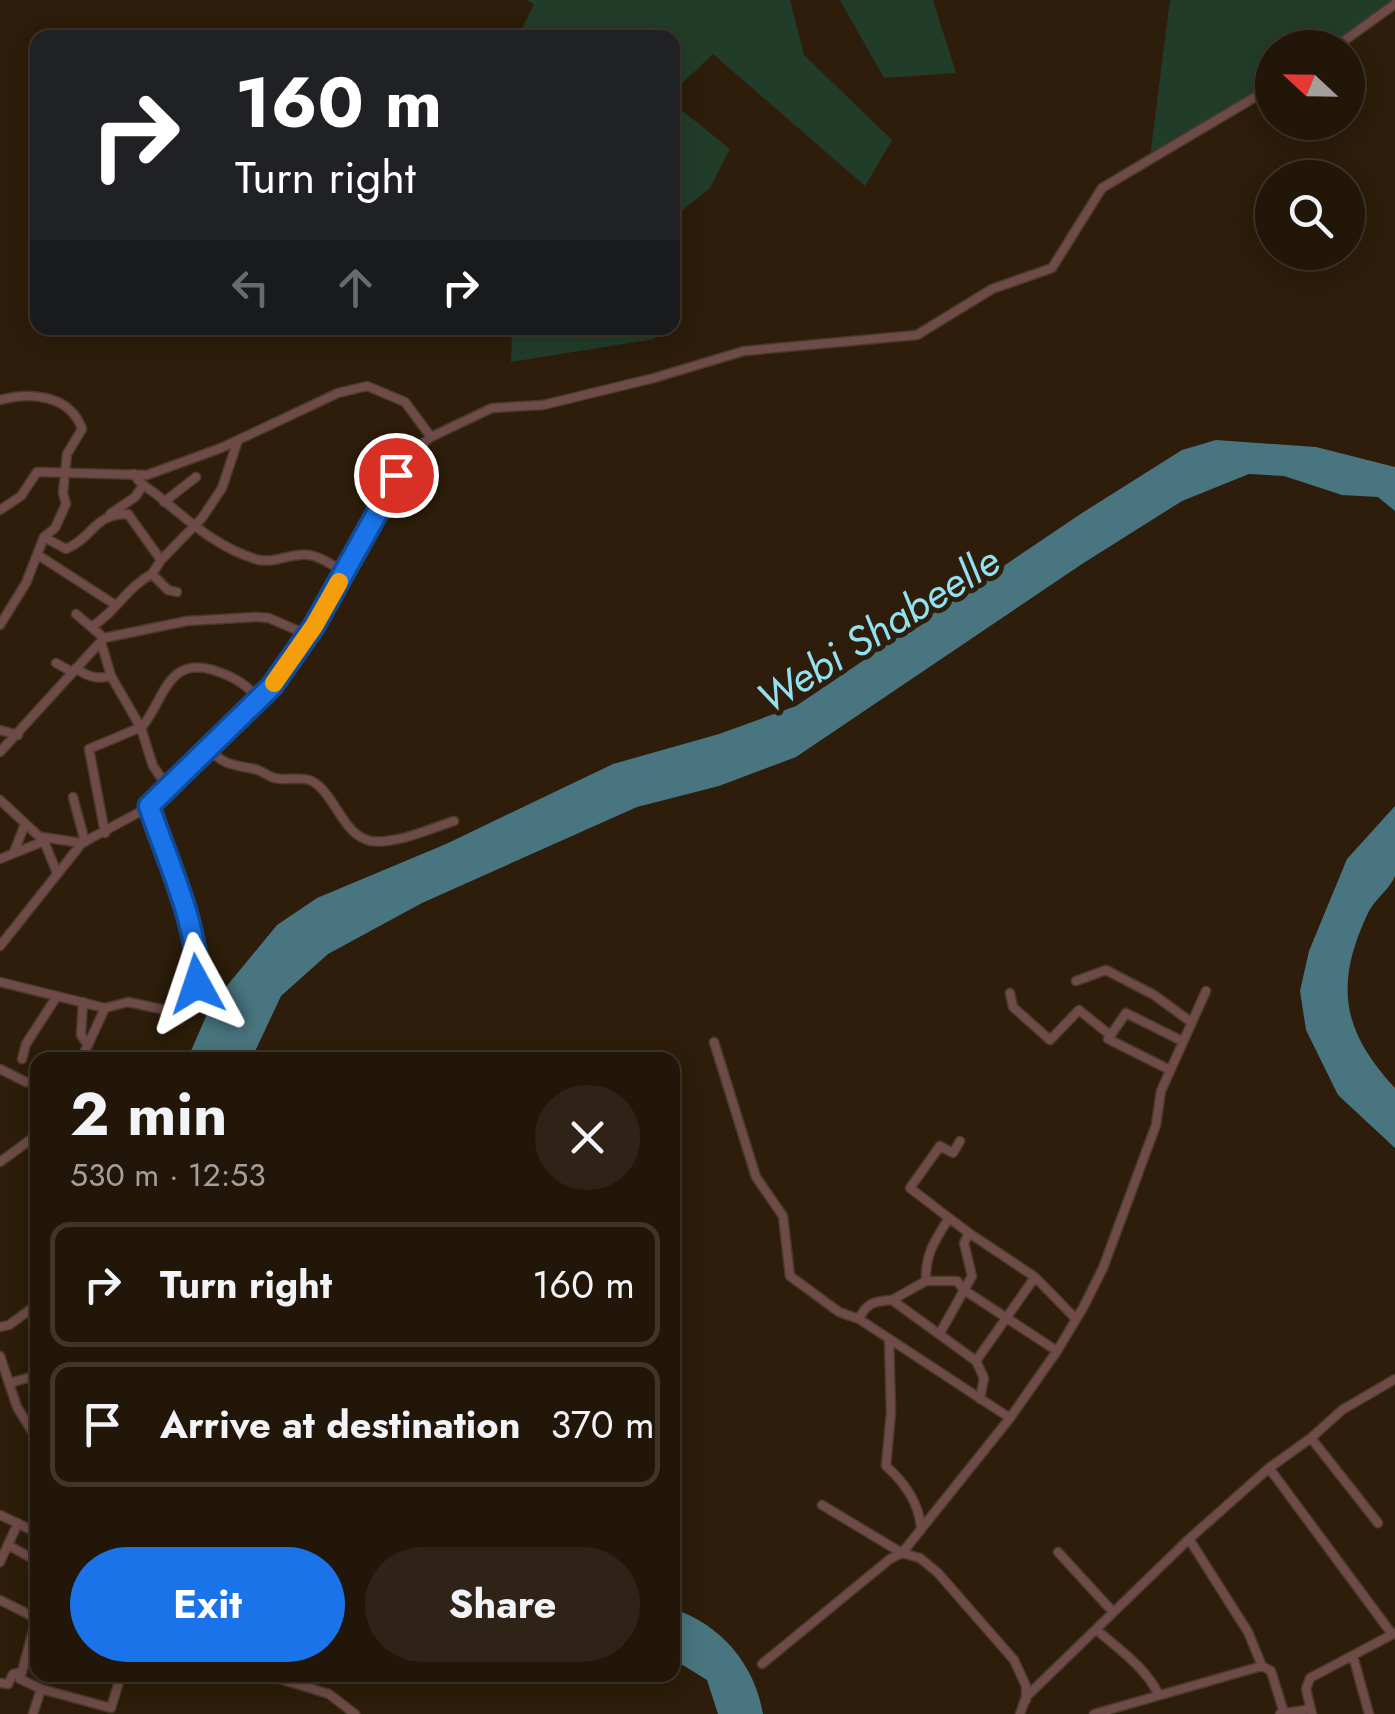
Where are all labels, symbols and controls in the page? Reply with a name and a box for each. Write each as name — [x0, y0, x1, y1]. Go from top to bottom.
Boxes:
north arrow — [1255, 30, 1365, 140]
map controls — [1255, 30, 1365, 270]
text: 160 m — [235, 52, 442, 153]
icon: right — [70, 70, 200, 200]
text: Turn right — [235, 145, 416, 210]
button: search — [1255, 160, 1365, 270]
icon: left — [223, 260, 278, 315]
icon: ahead — [328, 260, 383, 315]
icon: right — [433, 260, 488, 315]
pin — [354, 433, 439, 518]
icon: arrive — [369, 448, 424, 503]
water label: Webi Shabeelle — [745, 530, 1012, 729]
position arrow — [145, 932, 249, 1036]
text: 2 min — [70, 1071, 228, 1158]
button: close — [535, 1085, 640, 1190]
text: 530 m · 12:53 — [70, 1152, 266, 1198]
icon: right — [75, 1257, 130, 1312]
text: Turn right — [160, 1257, 332, 1312]
text: 160 m — [532, 1257, 635, 1312]
icon: arrive — [75, 1397, 130, 1452]
text: Arrive at destination — [160, 1397, 521, 1452]
text: 370 m — [551, 1397, 655, 1452]
button: Exit — [70, 1547, 345, 1662]
button: Share — [365, 1547, 640, 1662]

